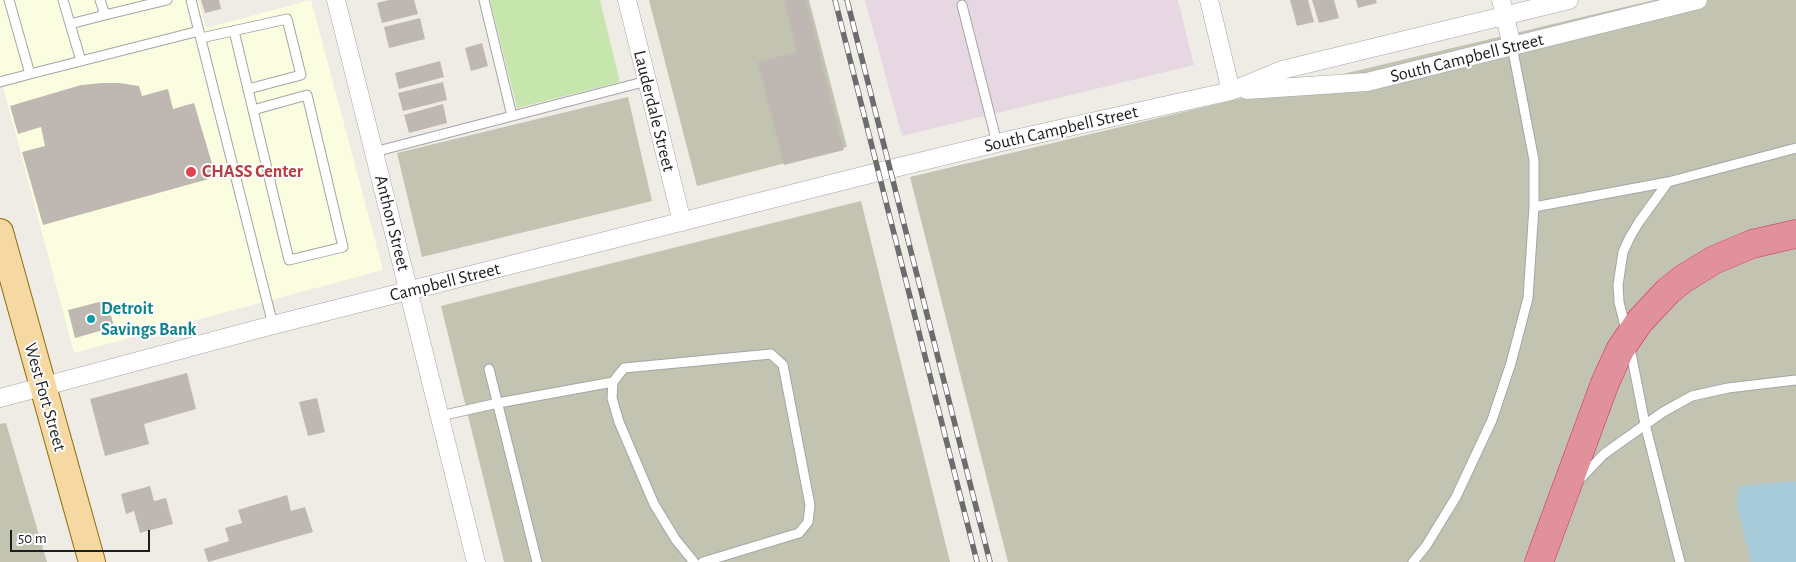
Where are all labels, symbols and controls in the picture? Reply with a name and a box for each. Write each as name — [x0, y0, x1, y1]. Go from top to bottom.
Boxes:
street label: South Campbell Street — [1388, 29, 1546, 87]
street label: Lauderdale Street — [629, 48, 679, 174]
street label: South Campbell Street — [982, 101, 1140, 157]
place label: CHASS Center — [202, 161, 303, 183]
marker: CHASS Center — [184, 165, 198, 179]
street label: Anthon Street — [370, 173, 414, 273]
street label: Campbell Street — [388, 258, 502, 306]
place label: Detroit Savings Bank — [101, 298, 196, 340]
marker: Detroit Savings Bank — [85, 313, 97, 325]
street label: West Fort Street — [19, 340, 71, 454]
scale bar — [12, 520, 152, 552]
text: 50 m — [18, 531, 47, 546]

